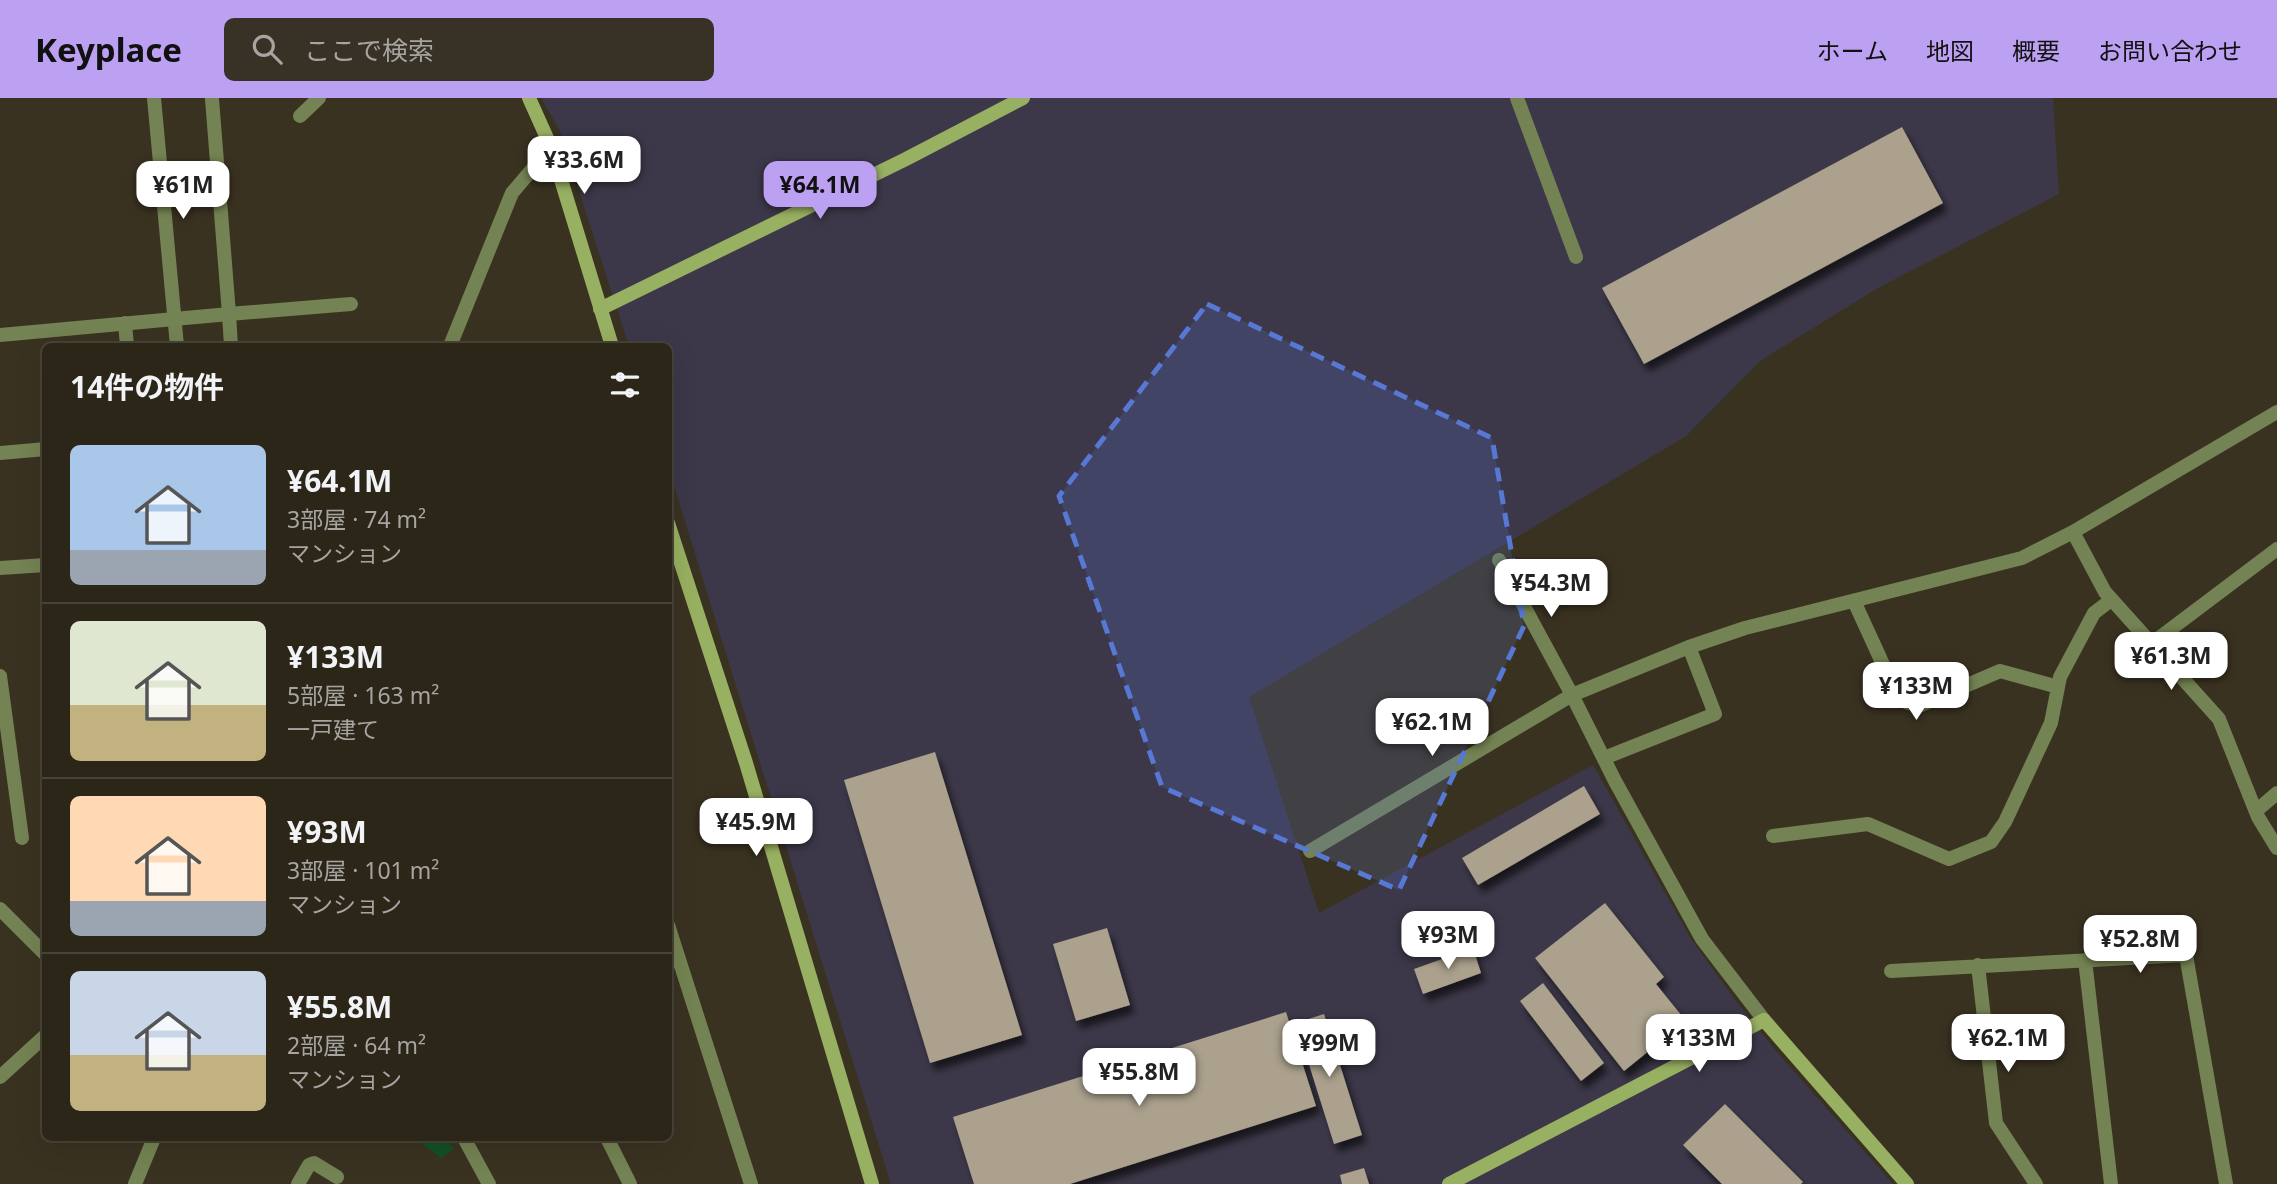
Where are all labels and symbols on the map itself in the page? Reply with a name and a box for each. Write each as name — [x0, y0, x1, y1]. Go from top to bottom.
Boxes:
pin: ¥33.6M — [527, 136, 641, 196]
pin: ¥61M — [142, 162, 224, 221]
pin: ¥64.1M — [763, 162, 877, 221]
pin: ¥54.3M — [1494, 560, 1608, 619]
pin: ¥61.3M — [2114, 632, 2228, 692]
pin: ¥133M — [1867, 662, 1965, 722]
pin: ¥62.1M — [1375, 698, 1489, 758]
pin: ¥45.9M — [699, 798, 813, 858]
pin: ¥93M — [1407, 912, 1489, 971]
pin: ¥52.8M — [2083, 916, 2197, 975]
pin: ¥133M — [1650, 1014, 1748, 1074]
pin: ¥62.1M — [1951, 1014, 2065, 1074]
pin: ¥99M — [1288, 1020, 1370, 1079]
pin: ¥55.8M — [1082, 1048, 1196, 1108]

